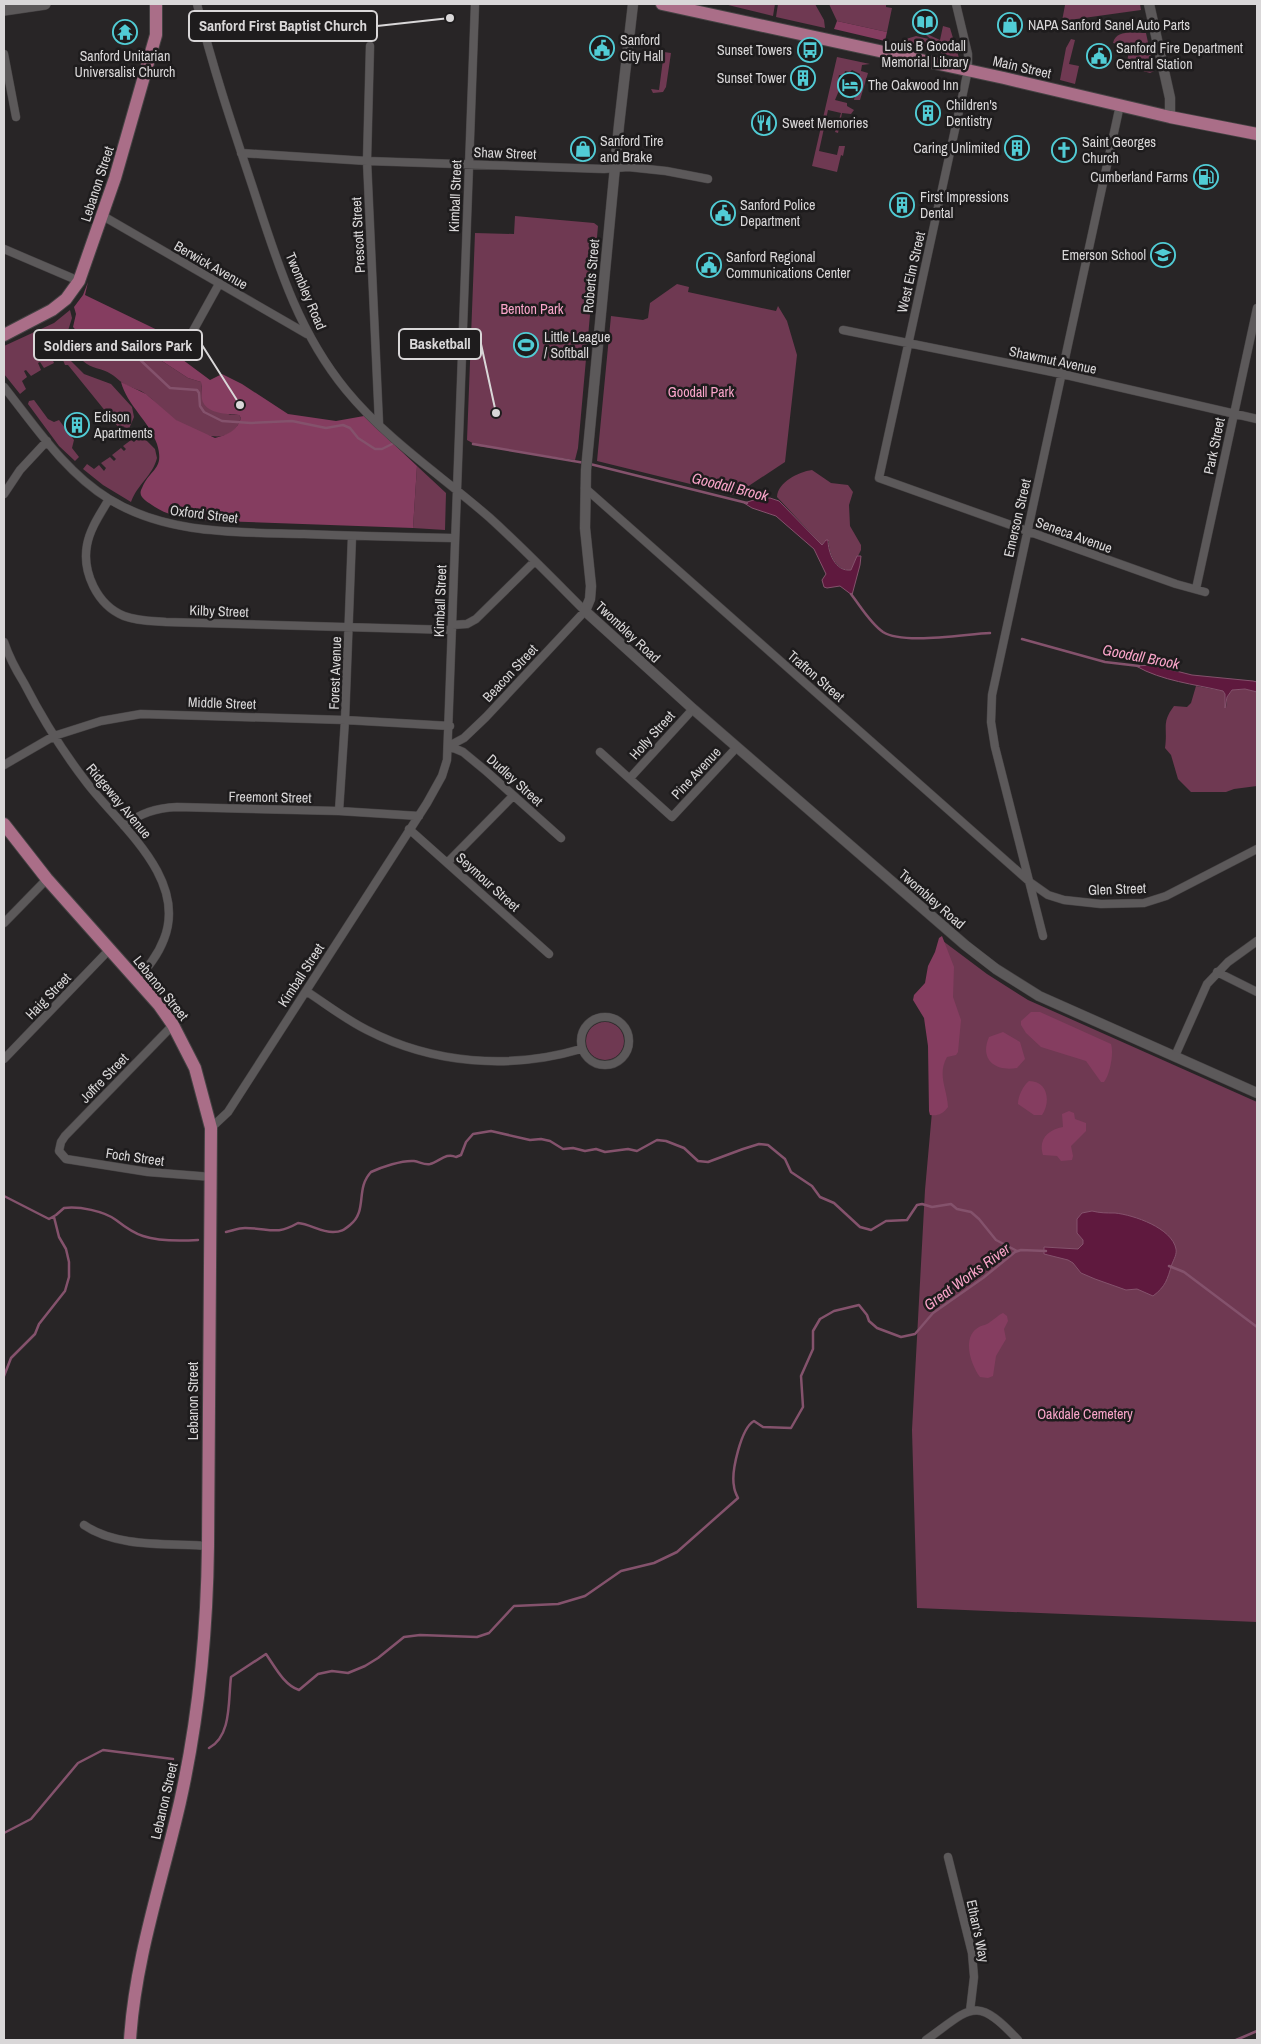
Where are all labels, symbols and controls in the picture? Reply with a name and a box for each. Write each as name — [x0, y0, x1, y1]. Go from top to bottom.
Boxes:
library icon: Louis B Goodall Memorial Library — [912, 9, 938, 35]
callout: Sanford First Baptist Church — [189, 11, 377, 41]
shop icon: NAPA Sanford Sanel Auto Parts — [997, 12, 1023, 38]
text: Sanford First Baptist Church — [199, 15, 367, 36]
place label: NAPA Sanford Sanel Auto Parts — [1028, 16, 1190, 34]
temple icon: Sanford Unitarian Universalist Church — [112, 19, 138, 45]
place label: Sanford City Hall — [620, 31, 663, 65]
public building icon: Sanford City Hall — [589, 35, 615, 61]
bus stop icon: Sunset Towers — [797, 37, 823, 63]
place label: Louis B Goodall Memorial Library — [882, 37, 969, 71]
place label: Sanford Fire Department Central Station — [1116, 39, 1243, 73]
place label: Sunset Towers — [717, 41, 792, 59]
public building icon: Sanford Fire Department Central Station — [1086, 43, 1112, 69]
place label: Sanford Unitarian Universalist Church — [75, 47, 175, 81]
street label: Main Street — [991, 52, 1053, 82]
building icon: Sunset Tower — [790, 65, 816, 91]
place label: Sunset Tower — [717, 69, 786, 87]
hotel icon: The Oakwood Inn — [837, 72, 863, 98]
place label: The Oakwood Inn — [868, 76, 959, 94]
place label: Children's Dentistry — [946, 96, 998, 130]
building icon: Children's Dentistry — [915, 100, 941, 126]
restaurant icon: Sweet Memories — [751, 110, 777, 136]
place label: Sweet Memories — [782, 114, 868, 132]
place label: Sanford Tire and Brake — [600, 132, 663, 166]
place label: Saint Georges Church — [1082, 133, 1156, 167]
building icon: Caring Unlimited — [1004, 135, 1030, 161]
shop icon: Sanford Tire and Brake — [570, 136, 596, 162]
church icon: Saint Georges Church — [1051, 137, 1077, 163]
place label: Caring Unlimited — [913, 139, 1000, 157]
street label: Shaw Street — [473, 143, 537, 163]
street label: Lebanon Street — [76, 144, 118, 224]
street label: Kimball Street — [445, 160, 465, 232]
fuel station icon: Cumberland Farms — [1193, 164, 1219, 190]
place label: Cumberland Farms — [1090, 168, 1188, 186]
place label: First Impressions Dental — [920, 188, 1009, 222]
building icon: First Impressions Dental — [889, 192, 915, 218]
place label: Sanford Police Department — [740, 196, 815, 230]
street label: Prescott Street — [347, 197, 369, 273]
public building icon: Sanford Police Department — [710, 200, 736, 226]
street label: West Elm Street — [893, 230, 929, 314]
street label: Berwick Avenue — [171, 237, 251, 293]
street label: Roberts Street — [579, 238, 603, 314]
school or university icon: Emerson School — [1150, 242, 1176, 268]
place label: Emerson School — [1062, 246, 1146, 264]
place label: Sanford Regional Communications Center — [726, 248, 851, 282]
street label: Twombley Road — [282, 250, 330, 332]
public building icon: Sanford Regional Communications Center — [696, 252, 722, 278]
park label: Benton Park — [500, 300, 564, 318]
place label: Little League / Softball — [544, 328, 610, 362]
callout: Basketball — [399, 329, 481, 359]
callout: Soldiers and Sailors Park — [34, 330, 202, 360]
sports icon: Little League / Softball — [513, 332, 539, 358]
text: Basketball — [409, 333, 471, 354]
text: Soldiers and Sailors Park — [44, 335, 192, 356]
street label: Shawmut Avenue — [1008, 342, 1098, 378]
park label: Goodall Park — [668, 383, 734, 401]
place label: Edison Apartments — [93, 408, 153, 442]
building icon: Edison Apartments — [64, 412, 90, 438]
street label: Park Street — [1199, 416, 1229, 476]
water label: Goodall Brook — [690, 467, 771, 506]
street label: Emerson Street — [999, 477, 1035, 559]
street label: Oxford Street — [169, 501, 239, 527]
street label: Seneca Avenue — [1033, 513, 1115, 557]
street label: Kimball Street — [430, 565, 450, 637]
street label: Twombley Road — [592, 597, 664, 667]
street label: Kilby Street — [189, 601, 249, 621]
street label: Forest Avenue — [325, 636, 345, 710]
water label: Goodall Brook — [1101, 639, 1182, 674]
street label: Beacon Street — [479, 640, 541, 706]
street label: Trafton Street — [784, 646, 848, 706]
street label: Middle Street — [188, 693, 256, 713]
street label: Holly Street — [625, 707, 679, 763]
street label: Pine Avenue — [667, 743, 725, 803]
street label: Dudley Street — [483, 750, 547, 810]
street label: Ridgeway Avenue — [82, 760, 156, 842]
street label: Freemont Street — [228, 787, 312, 807]
street label: Seymour Street — [452, 849, 524, 915]
street label: Twombley Road — [895, 865, 969, 933]
street label: Glen Street — [1088, 879, 1146, 899]
street label: Kimball Street — [274, 940, 328, 1010]
street label: Lebanon Street — [129, 952, 193, 1024]
street label: Haig Street — [21, 969, 75, 1023]
street label: Joffre Street — [76, 1049, 132, 1107]
street label: Foch Street — [105, 1144, 165, 1170]
water label: Great Works River — [919, 1238, 1015, 1315]
street label: Lebanon Street — [184, 1362, 202, 1440]
park label: Oakdale Cemetery — [1037, 1405, 1133, 1423]
street label: Lebanon Street — [146, 1761, 182, 1841]
street label: Ethan's Way — [963, 1898, 993, 1964]

